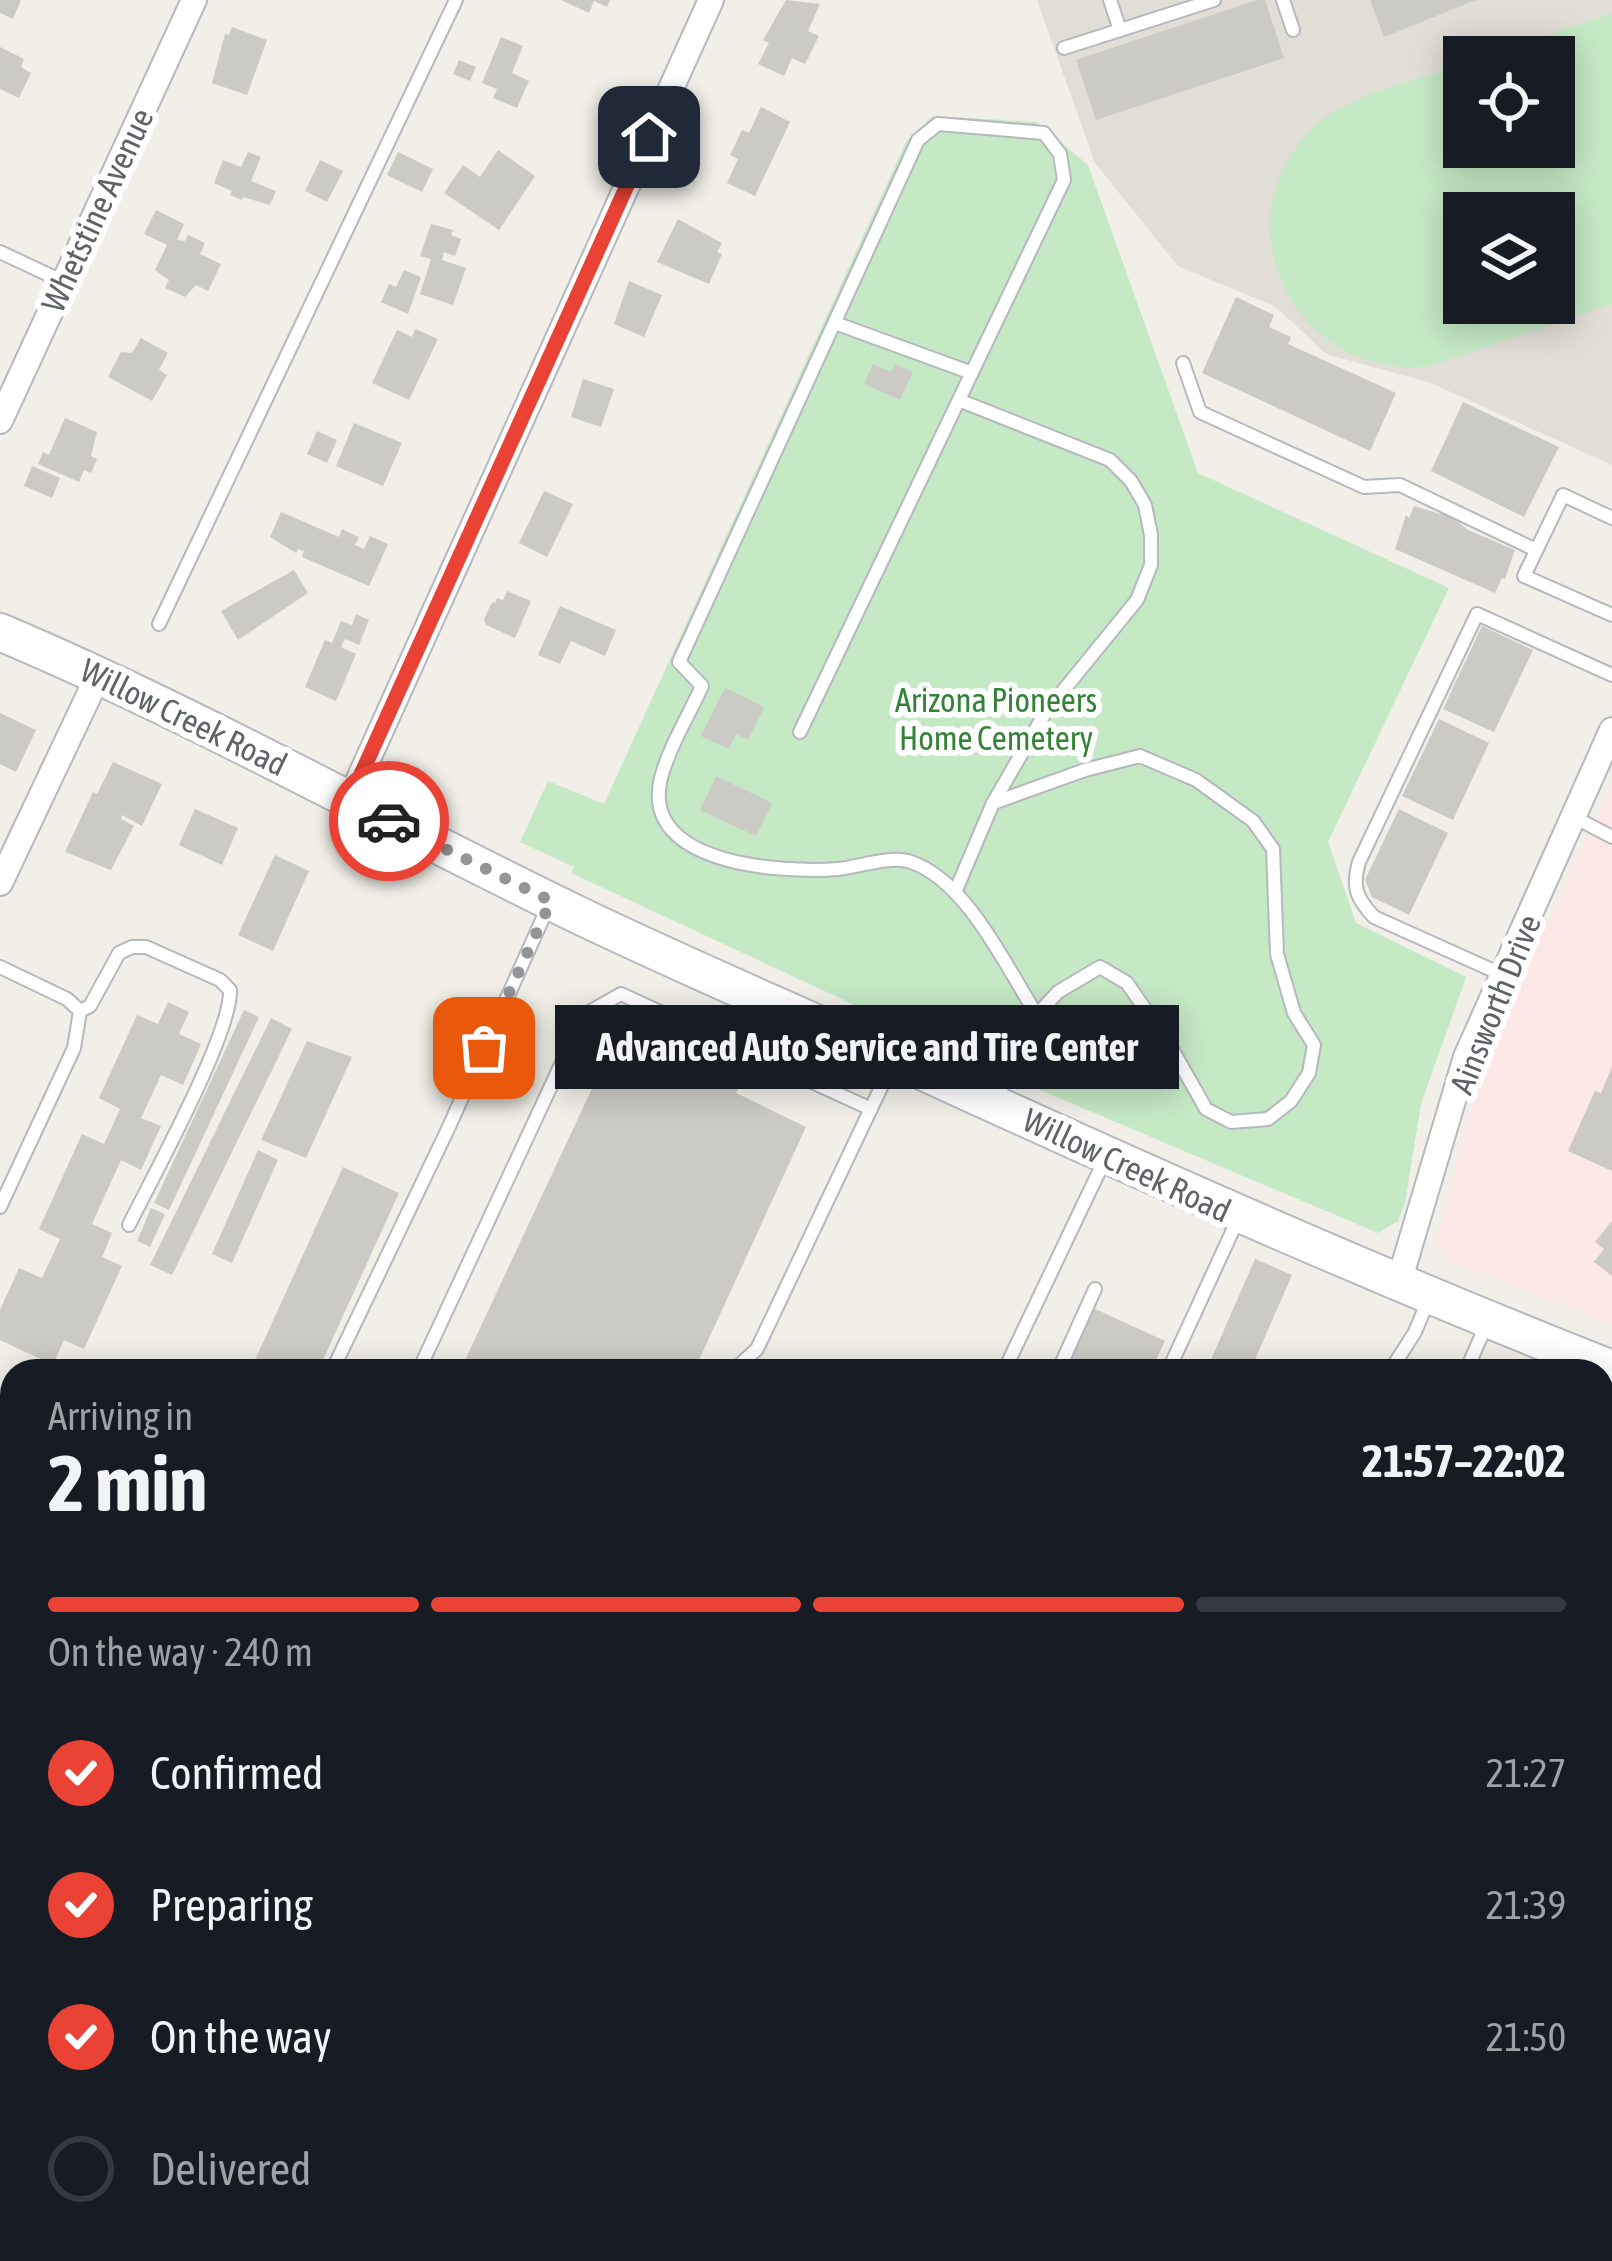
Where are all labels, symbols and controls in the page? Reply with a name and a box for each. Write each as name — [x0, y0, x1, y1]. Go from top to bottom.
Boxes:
map controls — [1443, 36, 1575, 324]
button: locate — [1443, 36, 1575, 168]
pin — [598, 86, 700, 188]
street label: Whetstine Avenue — [33, 102, 161, 318]
icon: home — [616, 104, 682, 170]
button: layers — [1443, 192, 1575, 324]
street label: Willow Creek Road — [75, 651, 293, 783]
park label: Arizona Pioneers Home Cemetery — [895, 681, 1097, 757]
courier — [329, 761, 449, 881]
icon: car — [356, 788, 422, 854]
street label: Ainsworth Drive — [1442, 909, 1548, 1099]
pin — [433, 997, 535, 1099]
callout: Advanced Auto Service and Tire Center — [556, 1006, 1180, 1090]
icon: bag — [451, 1015, 517, 1081]
text: Advanced Auto Service and Tire Center — [596, 1025, 1138, 1069]
street label: Willow Creek Road — [1017, 1100, 1237, 1230]
text: Arriving in — [48, 1394, 193, 1438]
text: 21:57–22:02 — [1362, 1435, 1566, 1487]
text: 2 min — [48, 1438, 207, 1528]
text: On the way · 240 m — [48, 1630, 313, 1674]
icon: check — [48, 1740, 114, 1806]
text: Confirmed — [150, 1747, 323, 1799]
text: 21:27 — [1486, 1751, 1566, 1795]
icon: check — [48, 1872, 114, 1938]
text: Preparing — [150, 1879, 313, 1931]
text: 21:39 — [1486, 1883, 1566, 1927]
icon: check — [48, 2004, 114, 2070]
text: On the way — [150, 2011, 332, 2063]
text: 21:50 — [1486, 2015, 1566, 2059]
text: Delivered — [150, 2143, 311, 2195]

